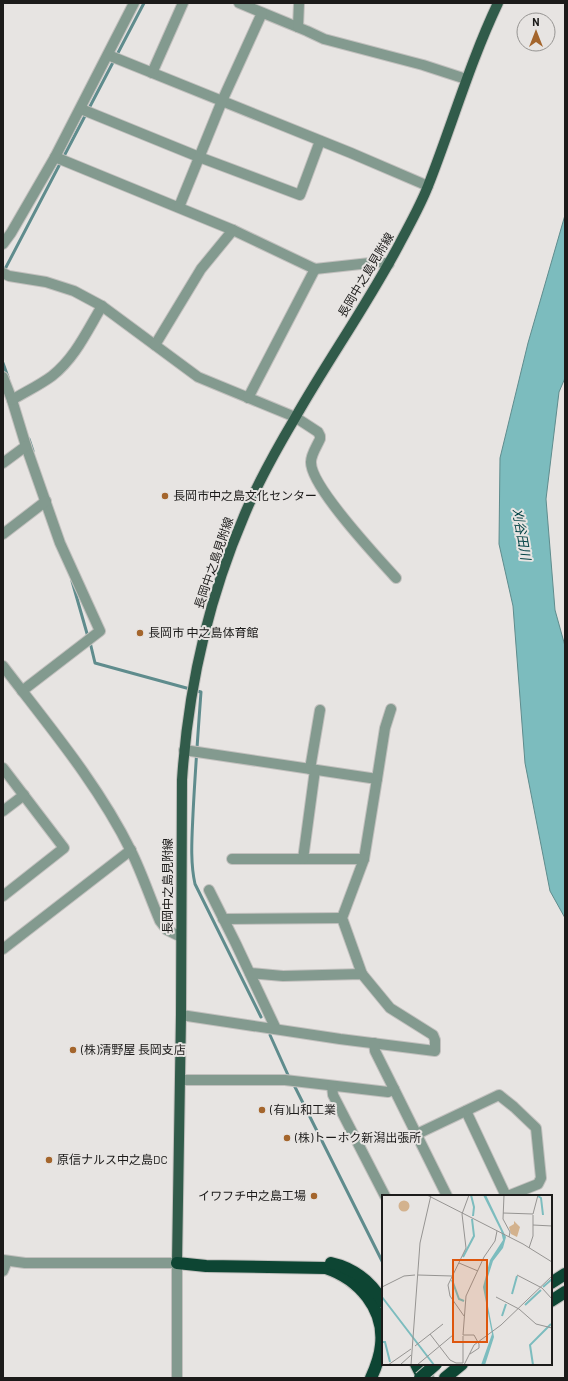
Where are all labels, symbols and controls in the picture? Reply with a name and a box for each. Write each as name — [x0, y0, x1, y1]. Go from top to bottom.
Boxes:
north arrow — [516, 12, 556, 52]
text: N — [532, 15, 540, 28]
street label: 長岡中之島見附線 — [334, 230, 396, 319]
place label: 長岡市中之島文化センター — [173, 488, 317, 502]
marker: 長岡市中之島文化センター — [160, 491, 170, 501]
water label: 刈谷田川 — [510, 507, 535, 563]
street label: 長岡中之島見附線 — [191, 515, 235, 610]
place label: 長岡市 中之島体育館 — [148, 625, 258, 639]
marker: 長岡市 中之島体育館 — [135, 628, 145, 638]
street label: 長岡中之島見附線 — [160, 838, 174, 934]
place label: (株)清野屋 長岡支店 — [80, 1042, 186, 1056]
marker: (株)清野屋 長岡支店 — [68, 1045, 78, 1055]
place label: (有)山和工業 — [269, 1102, 336, 1116]
marker: (有)山和工業 — [257, 1105, 267, 1115]
place label: (株)トーホク新潟出張所 — [294, 1130, 421, 1144]
marker: (株)トーホク新潟出張所 — [282, 1133, 292, 1143]
place label: 原信ナルス中之島DC — [57, 1152, 168, 1166]
marker: 原信ナルス中之島DC — [44, 1155, 54, 1165]
place label: イワフチ中之島工場 — [198, 1188, 306, 1202]
marker: イワフチ中之島工場 — [309, 1191, 319, 1201]
inset map — [382, 1195, 552, 1365]

